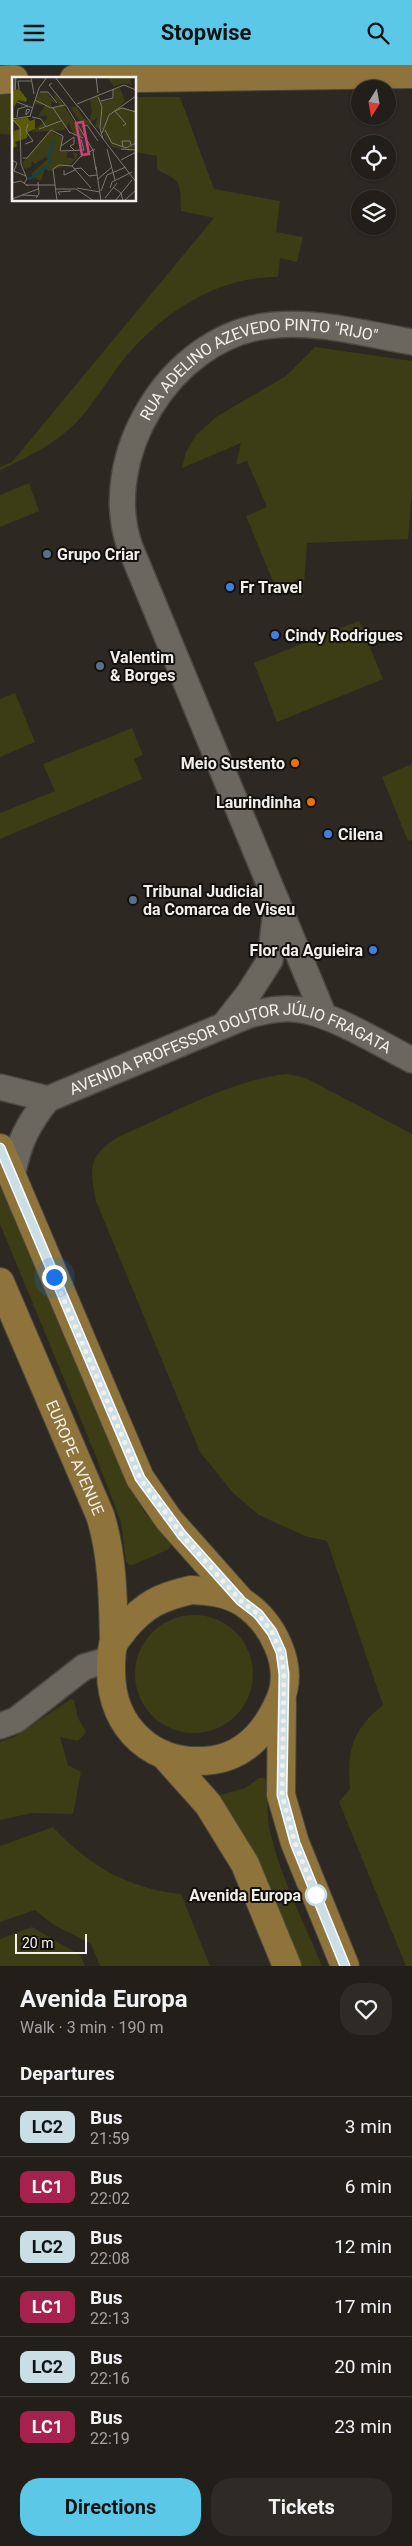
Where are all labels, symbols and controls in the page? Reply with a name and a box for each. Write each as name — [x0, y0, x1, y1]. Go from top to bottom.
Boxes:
icon: menu — [20, 19, 48, 47]
icon: search — [364, 19, 392, 47]
text: Stopwise — [161, 20, 251, 45]
inset map — [12, 77, 136, 201]
north arrow — [351, 80, 396, 125]
map controls — [351, 80, 396, 235]
button: locate — [351, 135, 396, 180]
button: layers — [351, 190, 396, 235]
street label: RUA ADELINO AZEVEDO PINTO "RIJO" — [135, 315, 380, 424]
place label: Grupo Criar — [57, 545, 140, 564]
marker: Grupo Criar — [41, 548, 53, 560]
place label: Fr Travel — [240, 578, 302, 597]
marker: Fr Travel — [224, 581, 236, 593]
place label: Cindy Rodrigues — [285, 626, 403, 645]
marker: Cindy Rodrigues — [269, 629, 281, 641]
place label: Valentim & Borges — [110, 648, 175, 685]
marker: Valentim & Borges — [94, 660, 106, 672]
place label: Meio Sustento — [181, 754, 285, 773]
marker: Meio Sustento — [289, 757, 301, 769]
place label: Laurindinha — [216, 793, 301, 812]
marker: Laurindinha — [305, 796, 317, 808]
place label: Cilena — [338, 825, 384, 844]
marker: Cilena — [322, 828, 334, 840]
place label: Tribunal Judicial da Comarca de Viseu — [143, 882, 295, 919]
marker: Tribunal Judicial da Comarca de Viseu — [127, 894, 139, 906]
place label: Flor da Aguieira — [249, 941, 363, 960]
marker: Flor da Aguieira — [367, 944, 379, 956]
street label: AVENIDA PROFESSOR DOUTOR JÚLIO FRAGATA — [66, 999, 395, 1099]
your location — [42, 1265, 67, 1290]
street label: EUROPE AVENUE — [42, 1397, 108, 1518]
marker: Avenida Europa — [305, 1884, 327, 1906]
place label: Avenida Europa — [189, 1886, 301, 1905]
scale bar — [15, 1931, 88, 1954]
text: 20 m — [22, 1935, 54, 1951]
button: heart — [340, 1983, 392, 2035]
text: Avenida Europa — [20, 1985, 188, 2013]
text: Walk · 3 min · 190 m — [20, 2018, 164, 2037]
text: Departures — [20, 2062, 115, 2085]
text: Bus — [90, 2106, 123, 2129]
text: 3 min — [345, 2115, 392, 2138]
text: LC2 — [32, 2116, 63, 2137]
text: 21:59 — [90, 2129, 130, 2148]
text: Bus — [90, 2166, 123, 2189]
text: 6 min — [345, 2175, 392, 2198]
text: LC1 — [32, 2176, 63, 2197]
text: 22:02 — [90, 2189, 130, 2208]
text: Bus — [90, 2226, 123, 2249]
text: 12 min — [334, 2235, 392, 2258]
text: LC2 — [32, 2236, 63, 2257]
text: 22:08 — [90, 2249, 130, 2268]
text: Bus — [90, 2286, 123, 2309]
text: 17 min — [334, 2295, 392, 2318]
text: LC1 — [32, 2296, 63, 2317]
text: 22:13 — [90, 2309, 130, 2328]
text: Bus — [90, 2346, 123, 2369]
text: 20 min — [334, 2355, 392, 2378]
text: LC2 — [32, 2356, 63, 2377]
text: 22:16 — [90, 2369, 130, 2388]
text: Bus — [90, 2406, 123, 2429]
text: 23 min — [334, 2415, 392, 2438]
text: LC1 — [32, 2416, 63, 2437]
text: 22:19 — [90, 2429, 130, 2448]
button: Directions — [20, 2478, 201, 2536]
button: Tickets — [211, 2478, 392, 2536]

